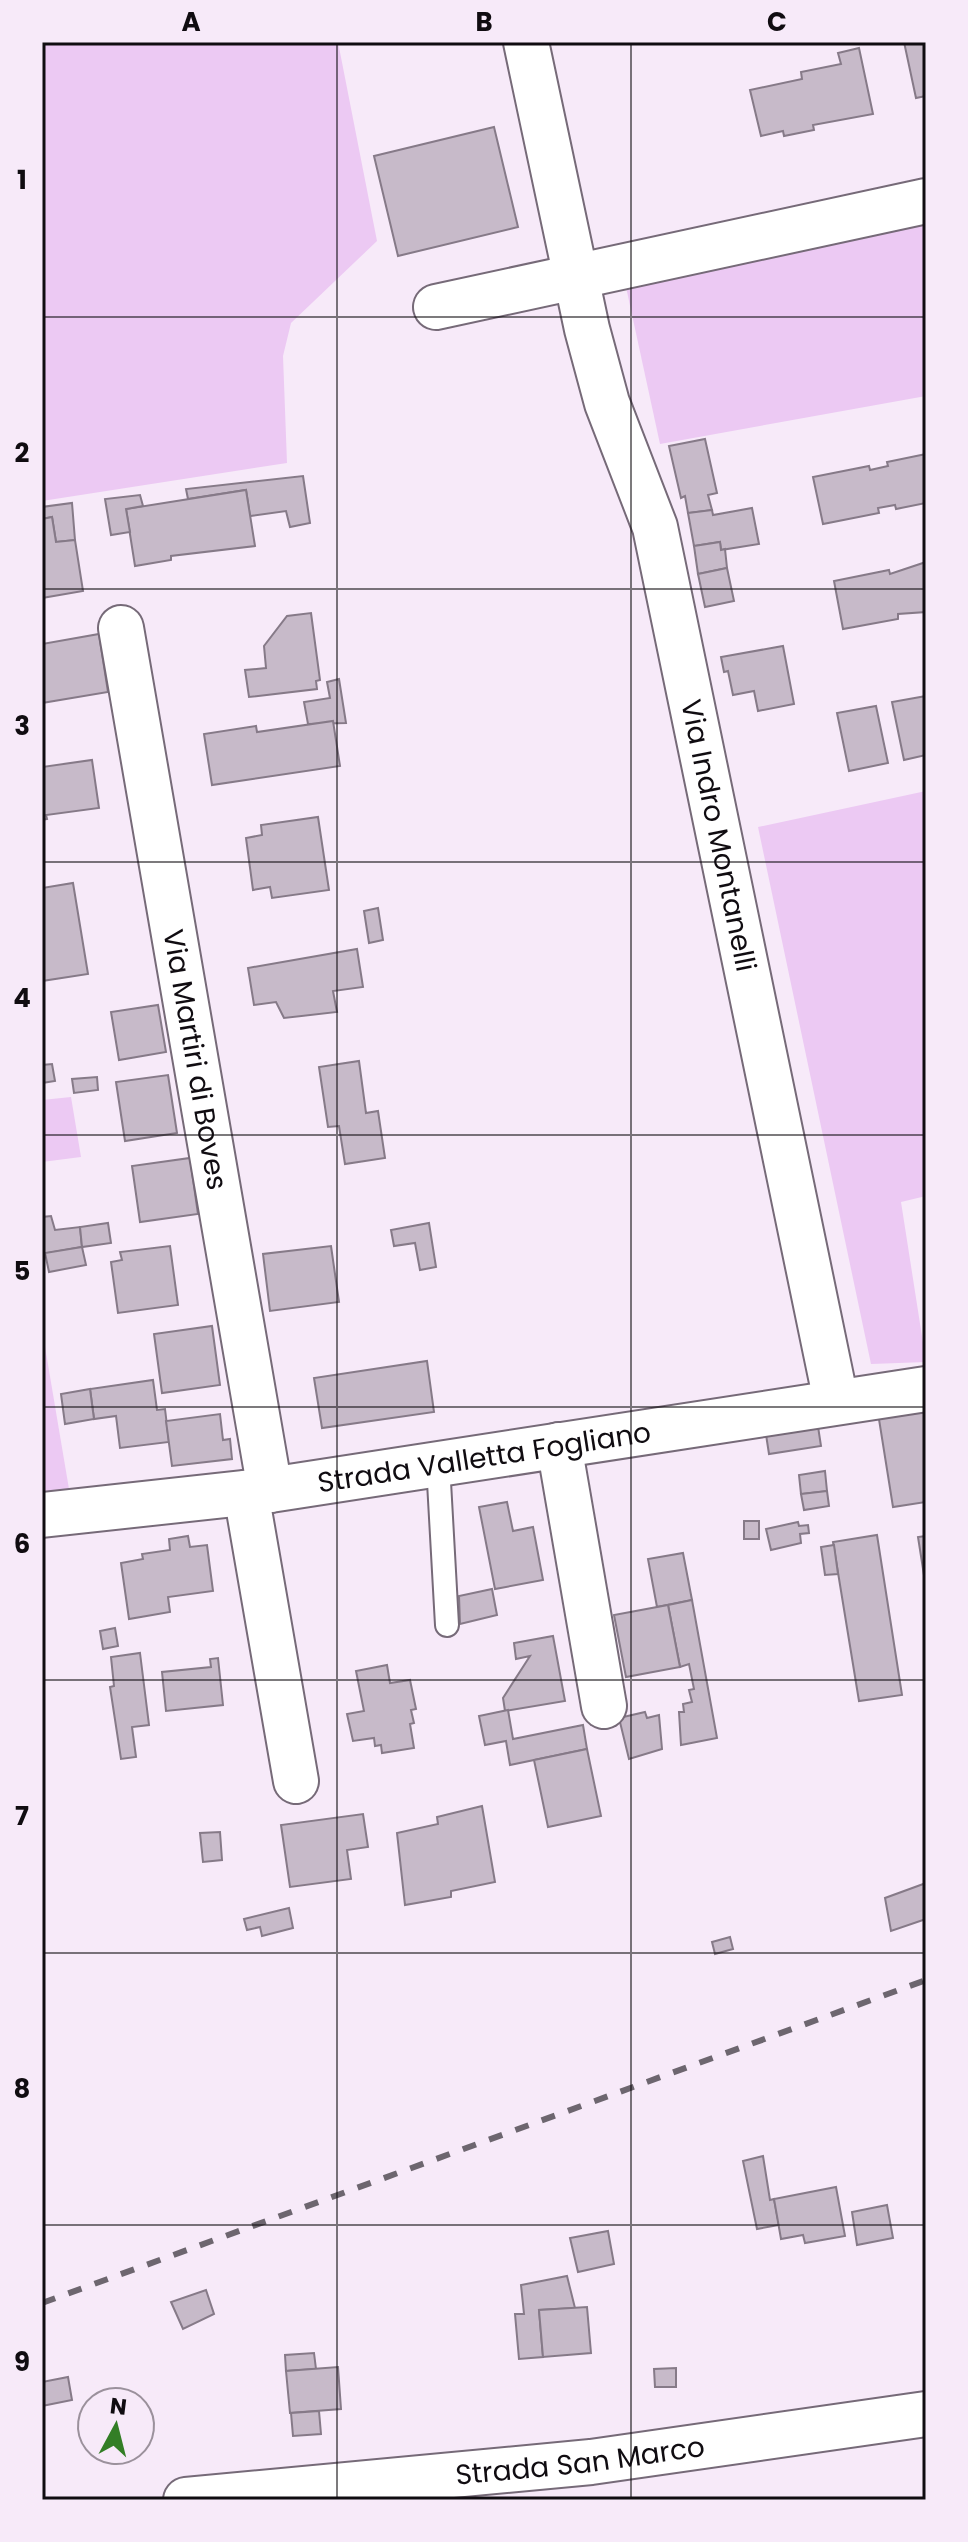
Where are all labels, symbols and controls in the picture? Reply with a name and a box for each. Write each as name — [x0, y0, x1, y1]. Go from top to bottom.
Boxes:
text: A — [181, 4, 201, 40]
text: B — [475, 4, 493, 40]
text: C — [767, 4, 787, 40]
text: 1 — [17, 162, 27, 198]
text: 2 — [15, 435, 30, 471]
street label: Via Indro Montanelli — [672, 696, 766, 975]
text: 3 — [14, 708, 30, 744]
street label: Via Martiri di Boves — [154, 926, 237, 1193]
text: 4 — [13, 980, 31, 1016]
text: 5 — [14, 1253, 30, 1289]
street label: Strada Valletta Fogliano — [315, 1412, 654, 1502]
text: 6 — [14, 1526, 30, 1562]
text: 7 — [15, 1798, 29, 1834]
text: 8 — [14, 2071, 30, 2107]
text: 9 — [14, 2344, 30, 2380]
north arrow — [76, 2386, 156, 2466]
text: N — [108, 2390, 128, 2423]
street label: Strada San Marco — [454, 2426, 707, 2494]

